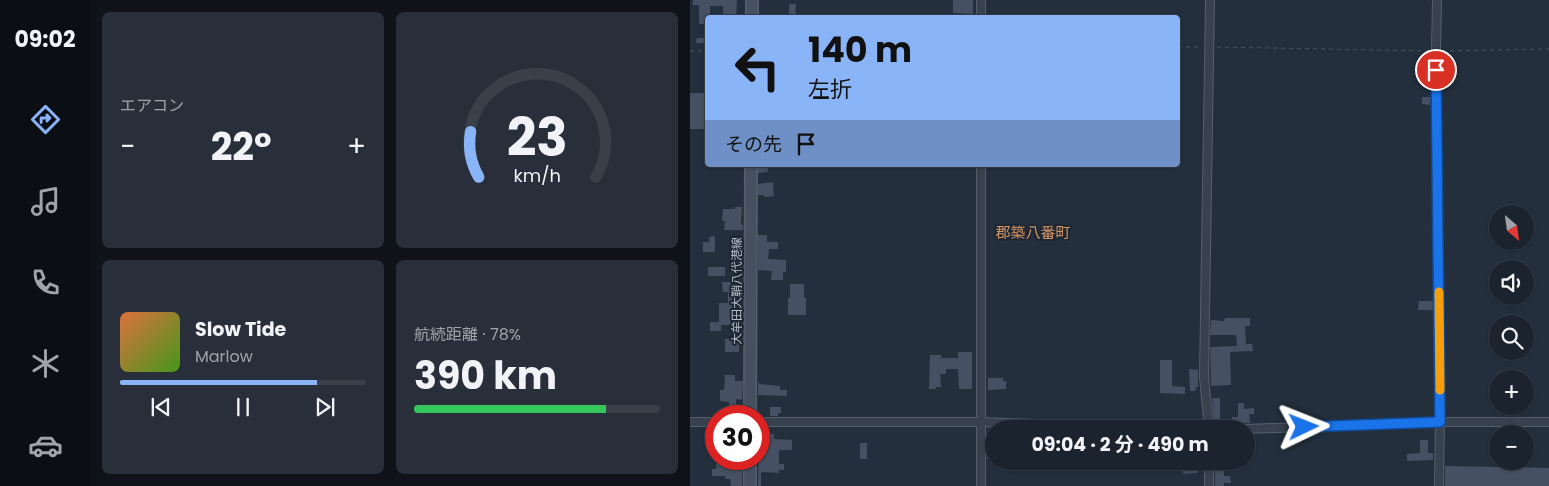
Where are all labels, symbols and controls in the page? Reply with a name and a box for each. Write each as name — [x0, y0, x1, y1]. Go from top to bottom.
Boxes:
text: 09:02 — [14, 24, 76, 55]
text: 140 m — [808, 25, 912, 74]
icon: left — [725, 35, 790, 100]
pin — [1415, 49, 1457, 91]
icon: arrive — [1422, 56, 1450, 84]
text: 左折 — [808, 74, 852, 105]
text: エアコン — [120, 94, 184, 117]
text: 23 — [506, 101, 568, 174]
icon: directions — [28, 102, 63, 137]
text: 22° — [211, 120, 272, 173]
text: − — [120, 127, 135, 166]
text: + — [347, 127, 366, 166]
icon: arrive — [792, 130, 820, 158]
text: その先 — [725, 131, 782, 158]
text: km/h — [513, 163, 561, 188]
icon: music — [28, 184, 63, 219]
north arrow — [1489, 205, 1534, 250]
map controls — [1489, 205, 1534, 470]
district label: 郡築八番町 — [995, 222, 1071, 243]
street label: 大牟田大鞘八代港線 — [728, 237, 745, 345]
button: sound — [1489, 260, 1534, 305]
icon: phone — [28, 265, 63, 300]
button: search — [1489, 315, 1534, 360]
text: Slow Tide — [195, 316, 286, 343]
text: 航続距離 · 78% — [414, 323, 521, 346]
text: Marlow — [195, 345, 253, 368]
icon: climate — [28, 346, 63, 381]
text: 390 km — [414, 349, 557, 402]
button: + — [1489, 370, 1534, 415]
icon: previous — [147, 393, 175, 421]
icon: pause — [229, 393, 257, 421]
icon: next — [311, 393, 339, 421]
position arrow — [1277, 400, 1329, 452]
speed limit sign: 30 — [705, 405, 770, 470]
button: − — [1489, 425, 1534, 470]
icon: car — [28, 428, 63, 463]
text: 09:04 · 2 分 · 490 m — [1031, 431, 1209, 458]

